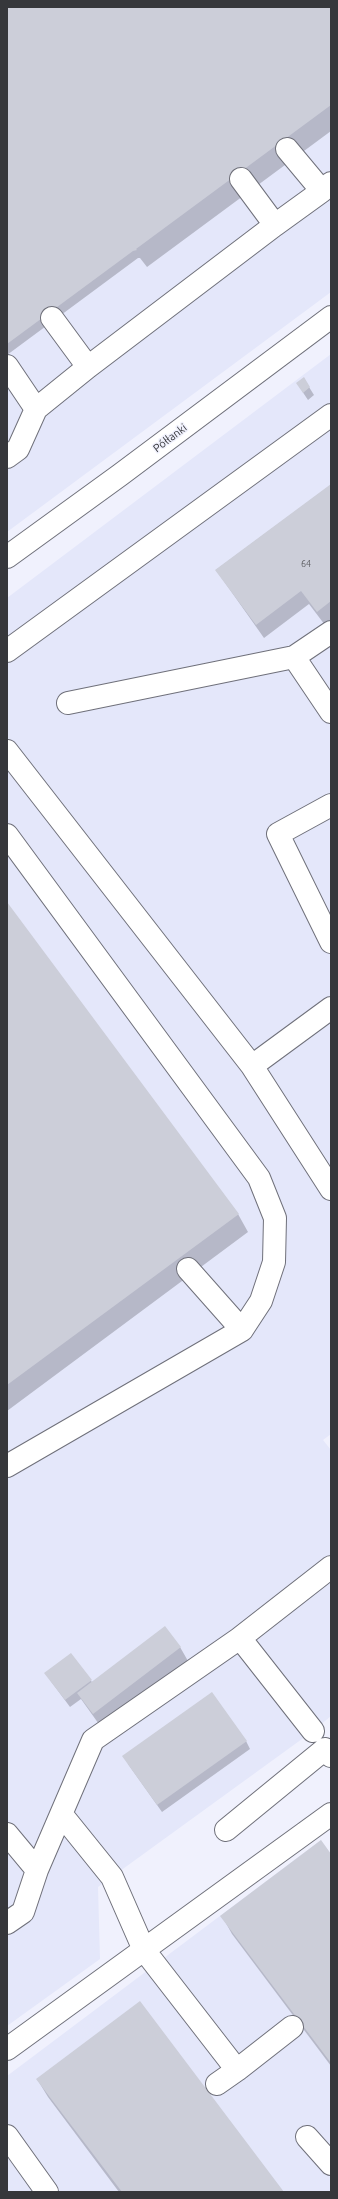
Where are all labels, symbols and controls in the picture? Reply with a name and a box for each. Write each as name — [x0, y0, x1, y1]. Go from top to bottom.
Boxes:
street label: Półłanki — [150, 421, 190, 455]
house number: 64 — [301, 559, 311, 569]

